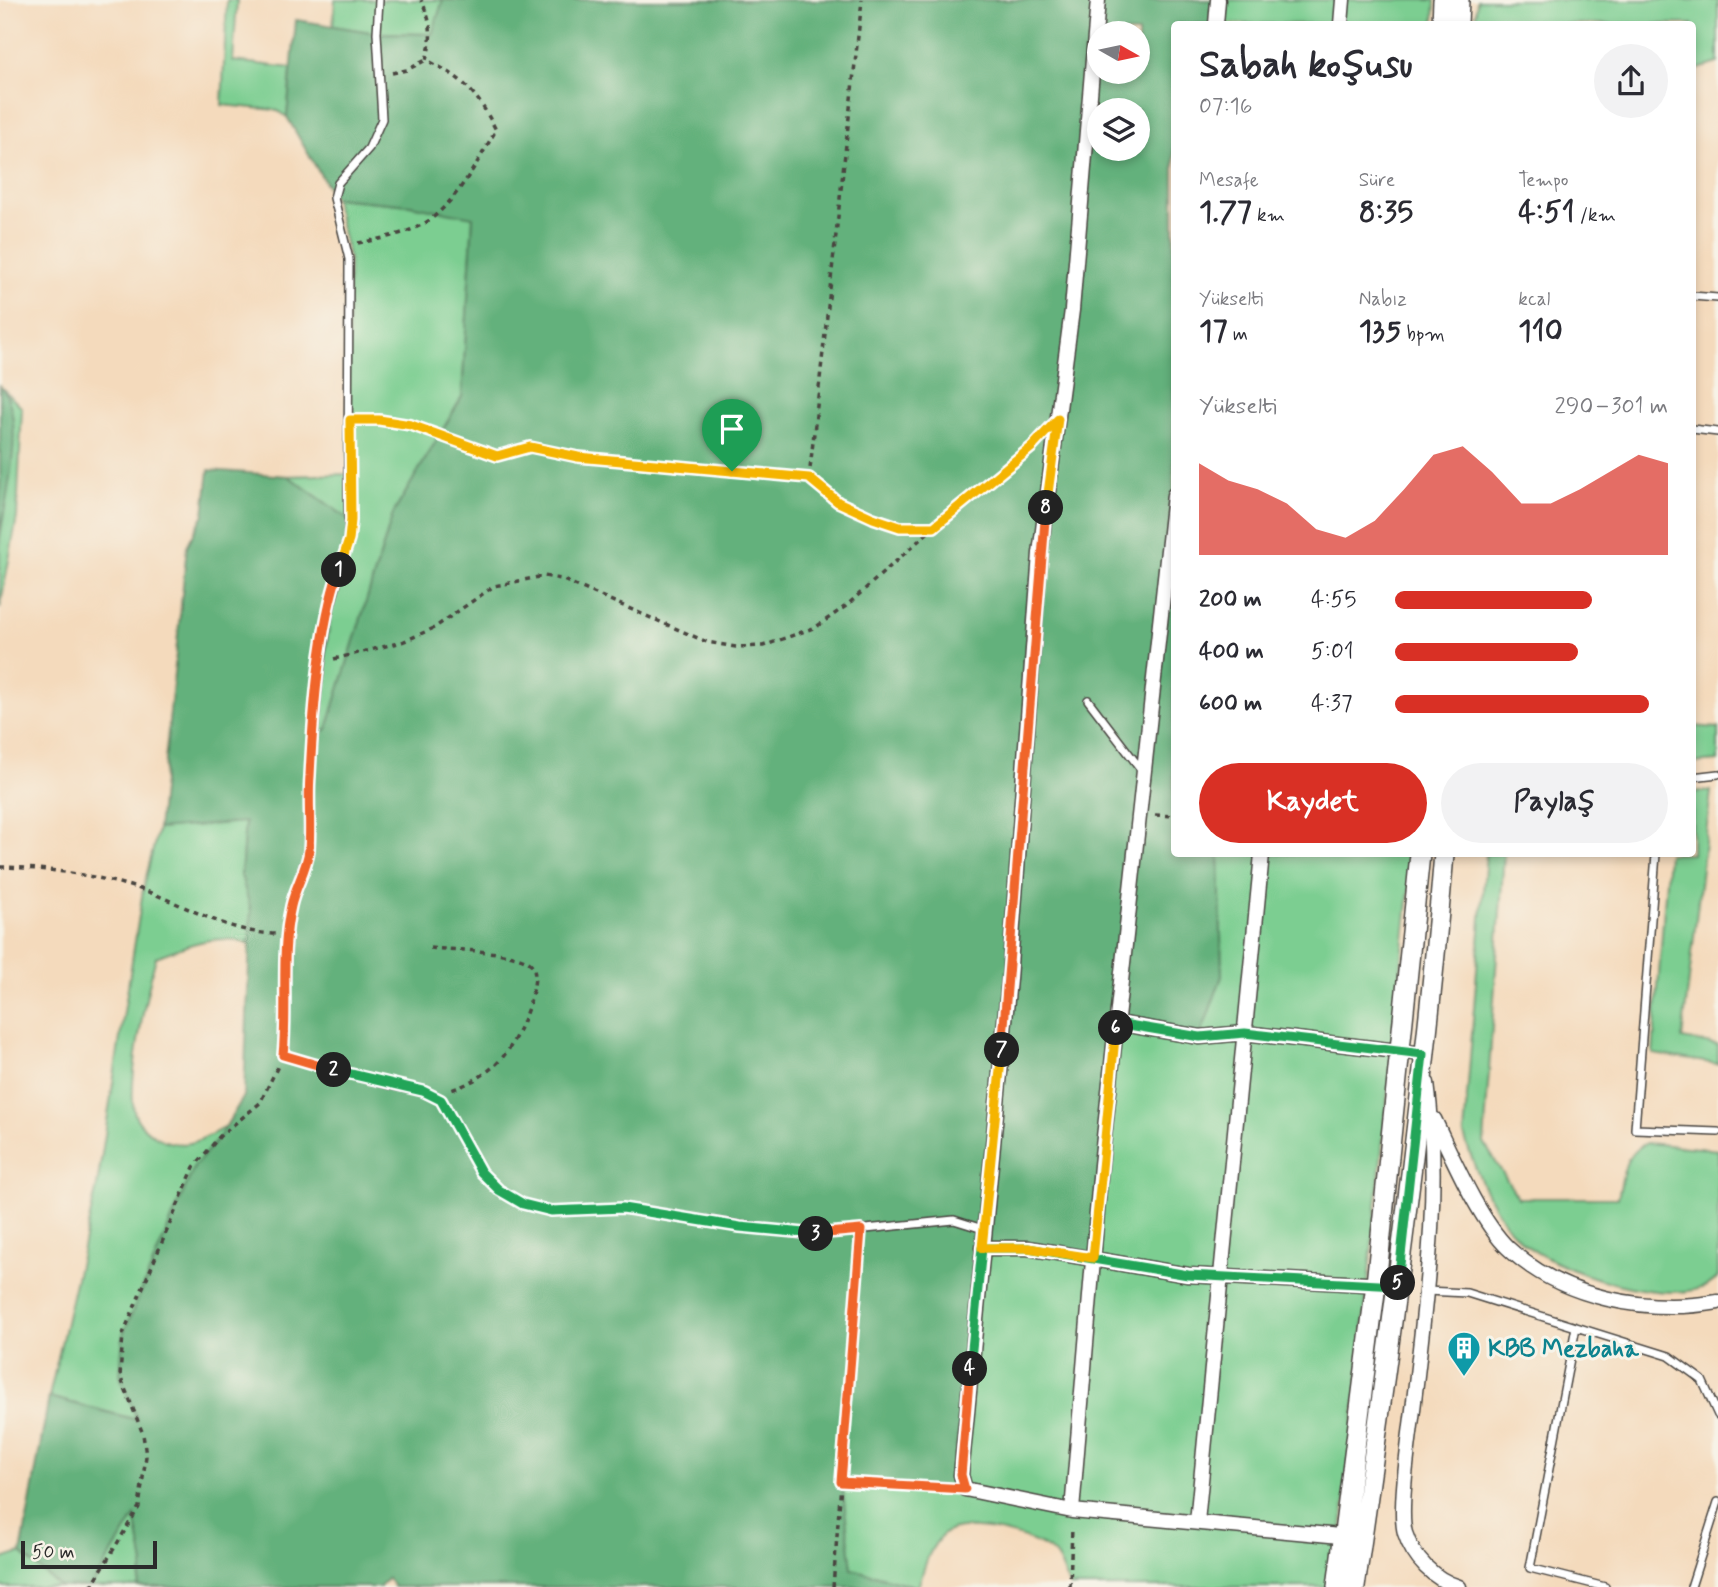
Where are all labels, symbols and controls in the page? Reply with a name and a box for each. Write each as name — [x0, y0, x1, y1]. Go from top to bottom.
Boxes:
north arrow — [1087, 21, 1150, 84]
map controls — [1087, 21, 1150, 161]
text: Sabah koşusu — [1199, 41, 1413, 90]
button: share — [1594, 44, 1668, 118]
text: 07:16 — [1199, 92, 1253, 122]
button: layers — [1087, 98, 1150, 161]
text: Mesafe — [1199, 168, 1259, 193]
text: Süre — [1359, 168, 1395, 193]
text: Tempo — [1518, 168, 1569, 193]
text: 1.77 — [1199, 193, 1252, 232]
text: 8:35 — [1359, 193, 1413, 232]
text: 4:51 — [1518, 193, 1575, 232]
text: km — [1252, 203, 1285, 228]
text: /km — [1575, 203, 1616, 228]
text: Yükselti — [1199, 287, 1263, 312]
text: Nabız — [1359, 287, 1407, 312]
text: kcal — [1518, 287, 1550, 312]
text: 17 — [1199, 312, 1228, 351]
text: 135 — [1359, 312, 1401, 351]
text: 110 — [1518, 312, 1563, 351]
text: m — [1228, 322, 1248, 347]
text: bpm — [1401, 322, 1445, 347]
text: Yükselti — [1199, 392, 1277, 422]
text: 290–301 m — [1554, 392, 1668, 422]
pin — [702, 399, 762, 471]
icon: arrive — [713, 410, 751, 448]
pin: 8 — [1028, 490, 1064, 526]
text: 8 — [1040, 495, 1051, 520]
pin: 1 — [322, 552, 356, 588]
text: 1 — [334, 557, 343, 582]
text: 200 m — [1199, 585, 1262, 615]
text: 4:55 — [1311, 585, 1357, 615]
text: 400 m — [1199, 637, 1264, 667]
text: 5:01 — [1311, 637, 1354, 667]
text: 600 m — [1199, 689, 1262, 719]
text: 4:37 — [1311, 689, 1353, 719]
button: Kaydet — [1199, 763, 1427, 843]
button: Paylaş — [1441, 763, 1668, 843]
pin: 6 — [1098, 1010, 1134, 1046]
text: 6 — [1111, 1015, 1120, 1040]
pin: 7 — [984, 1032, 1020, 1068]
text: 7 — [996, 1037, 1007, 1062]
pin: 2 — [316, 1052, 352, 1088]
text: 2 — [329, 1057, 338, 1082]
pin: 3 — [798, 1216, 834, 1252]
text: 3 — [811, 1221, 820, 1246]
pin: 5 — [1380, 1266, 1416, 1300]
text: 5 — [1392, 1270, 1403, 1295]
building icon: KBB Mezbaha — [1445, 1329, 1483, 1378]
place label: KBB Mezbaha — [1488, 1334, 1639, 1365]
pin: 4 — [953, 1352, 988, 1386]
text: 4 — [964, 1356, 975, 1381]
scale bar — [21, 1538, 158, 1570]
text: 50 m — [32, 1540, 75, 1565]

